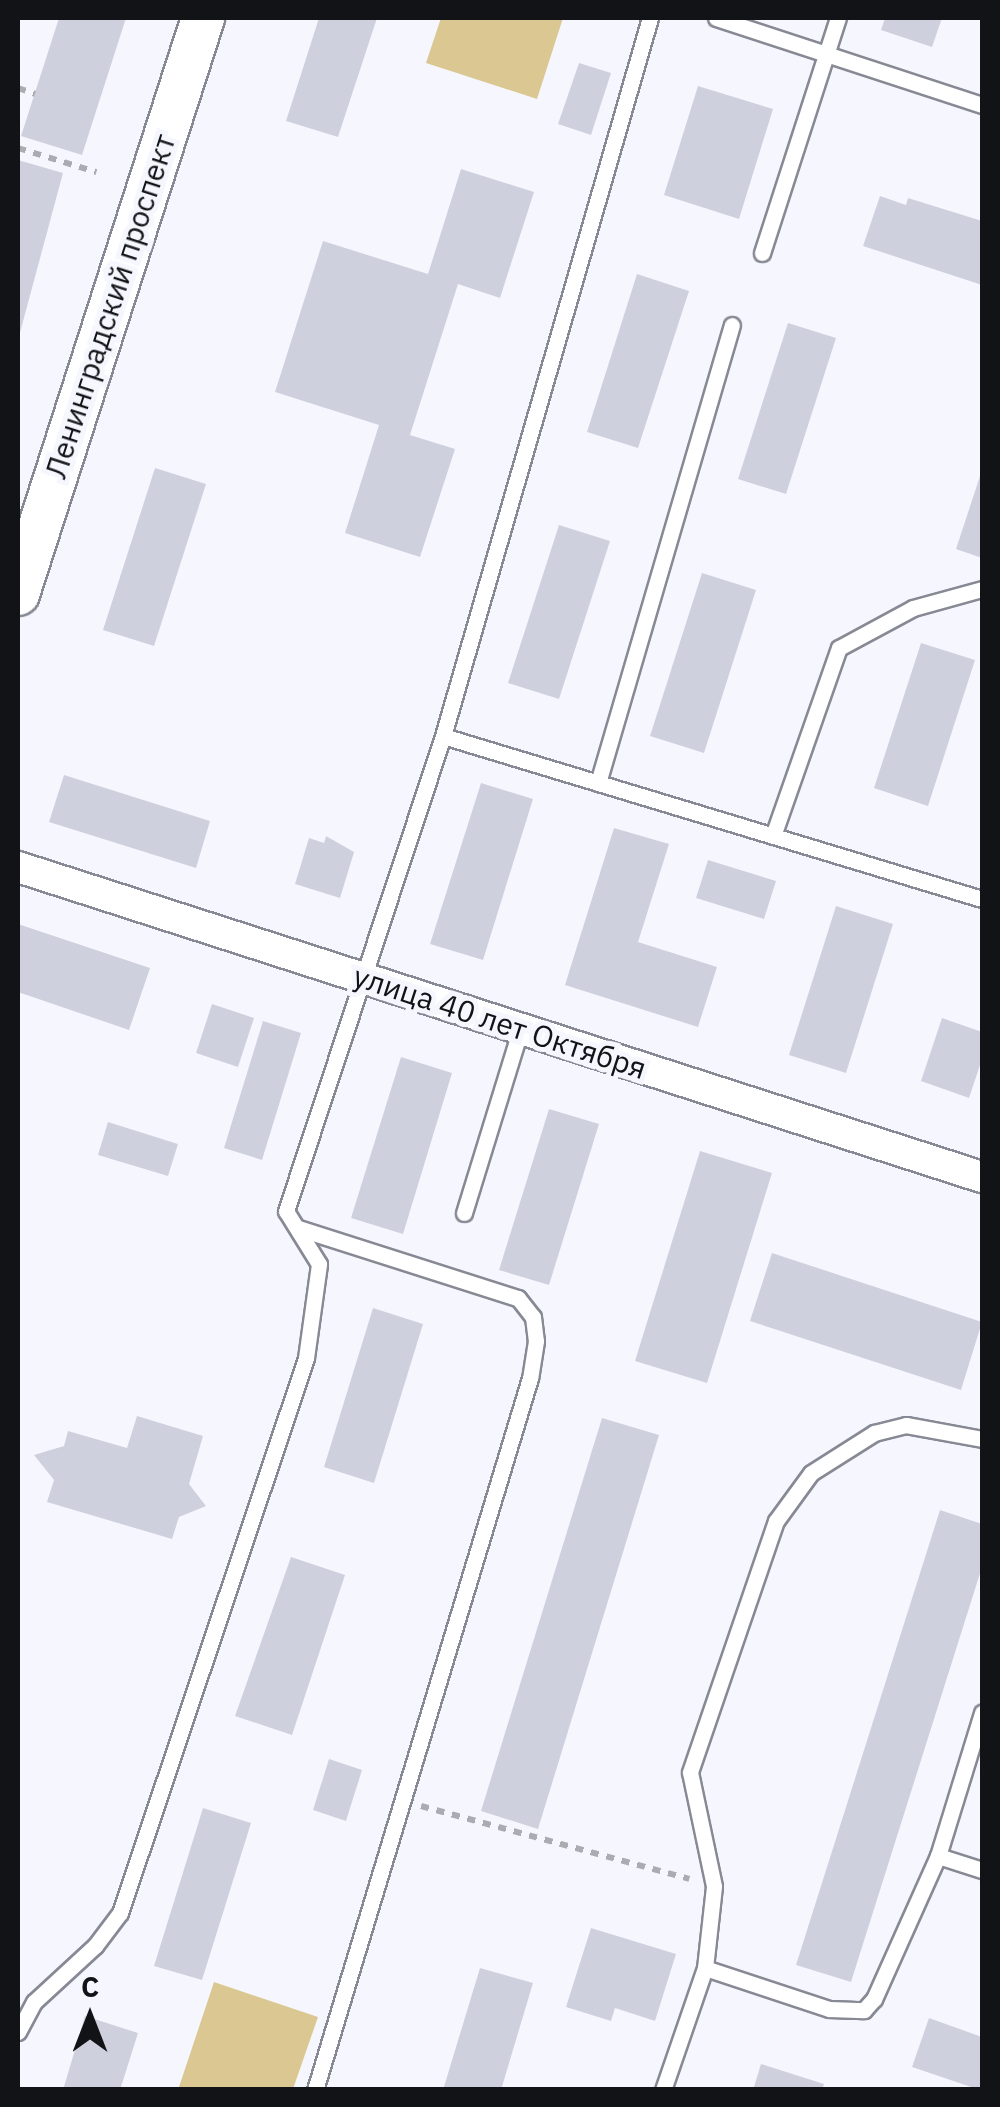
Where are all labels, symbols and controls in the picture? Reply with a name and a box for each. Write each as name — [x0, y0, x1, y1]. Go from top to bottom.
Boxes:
street label: Ленинградский проспект — [37, 129, 183, 483]
street label: улица 40 лет Октября — [349, 958, 651, 1086]
north arrow — [40, 1967, 140, 2067]
text: С — [81, 1968, 99, 2005]

